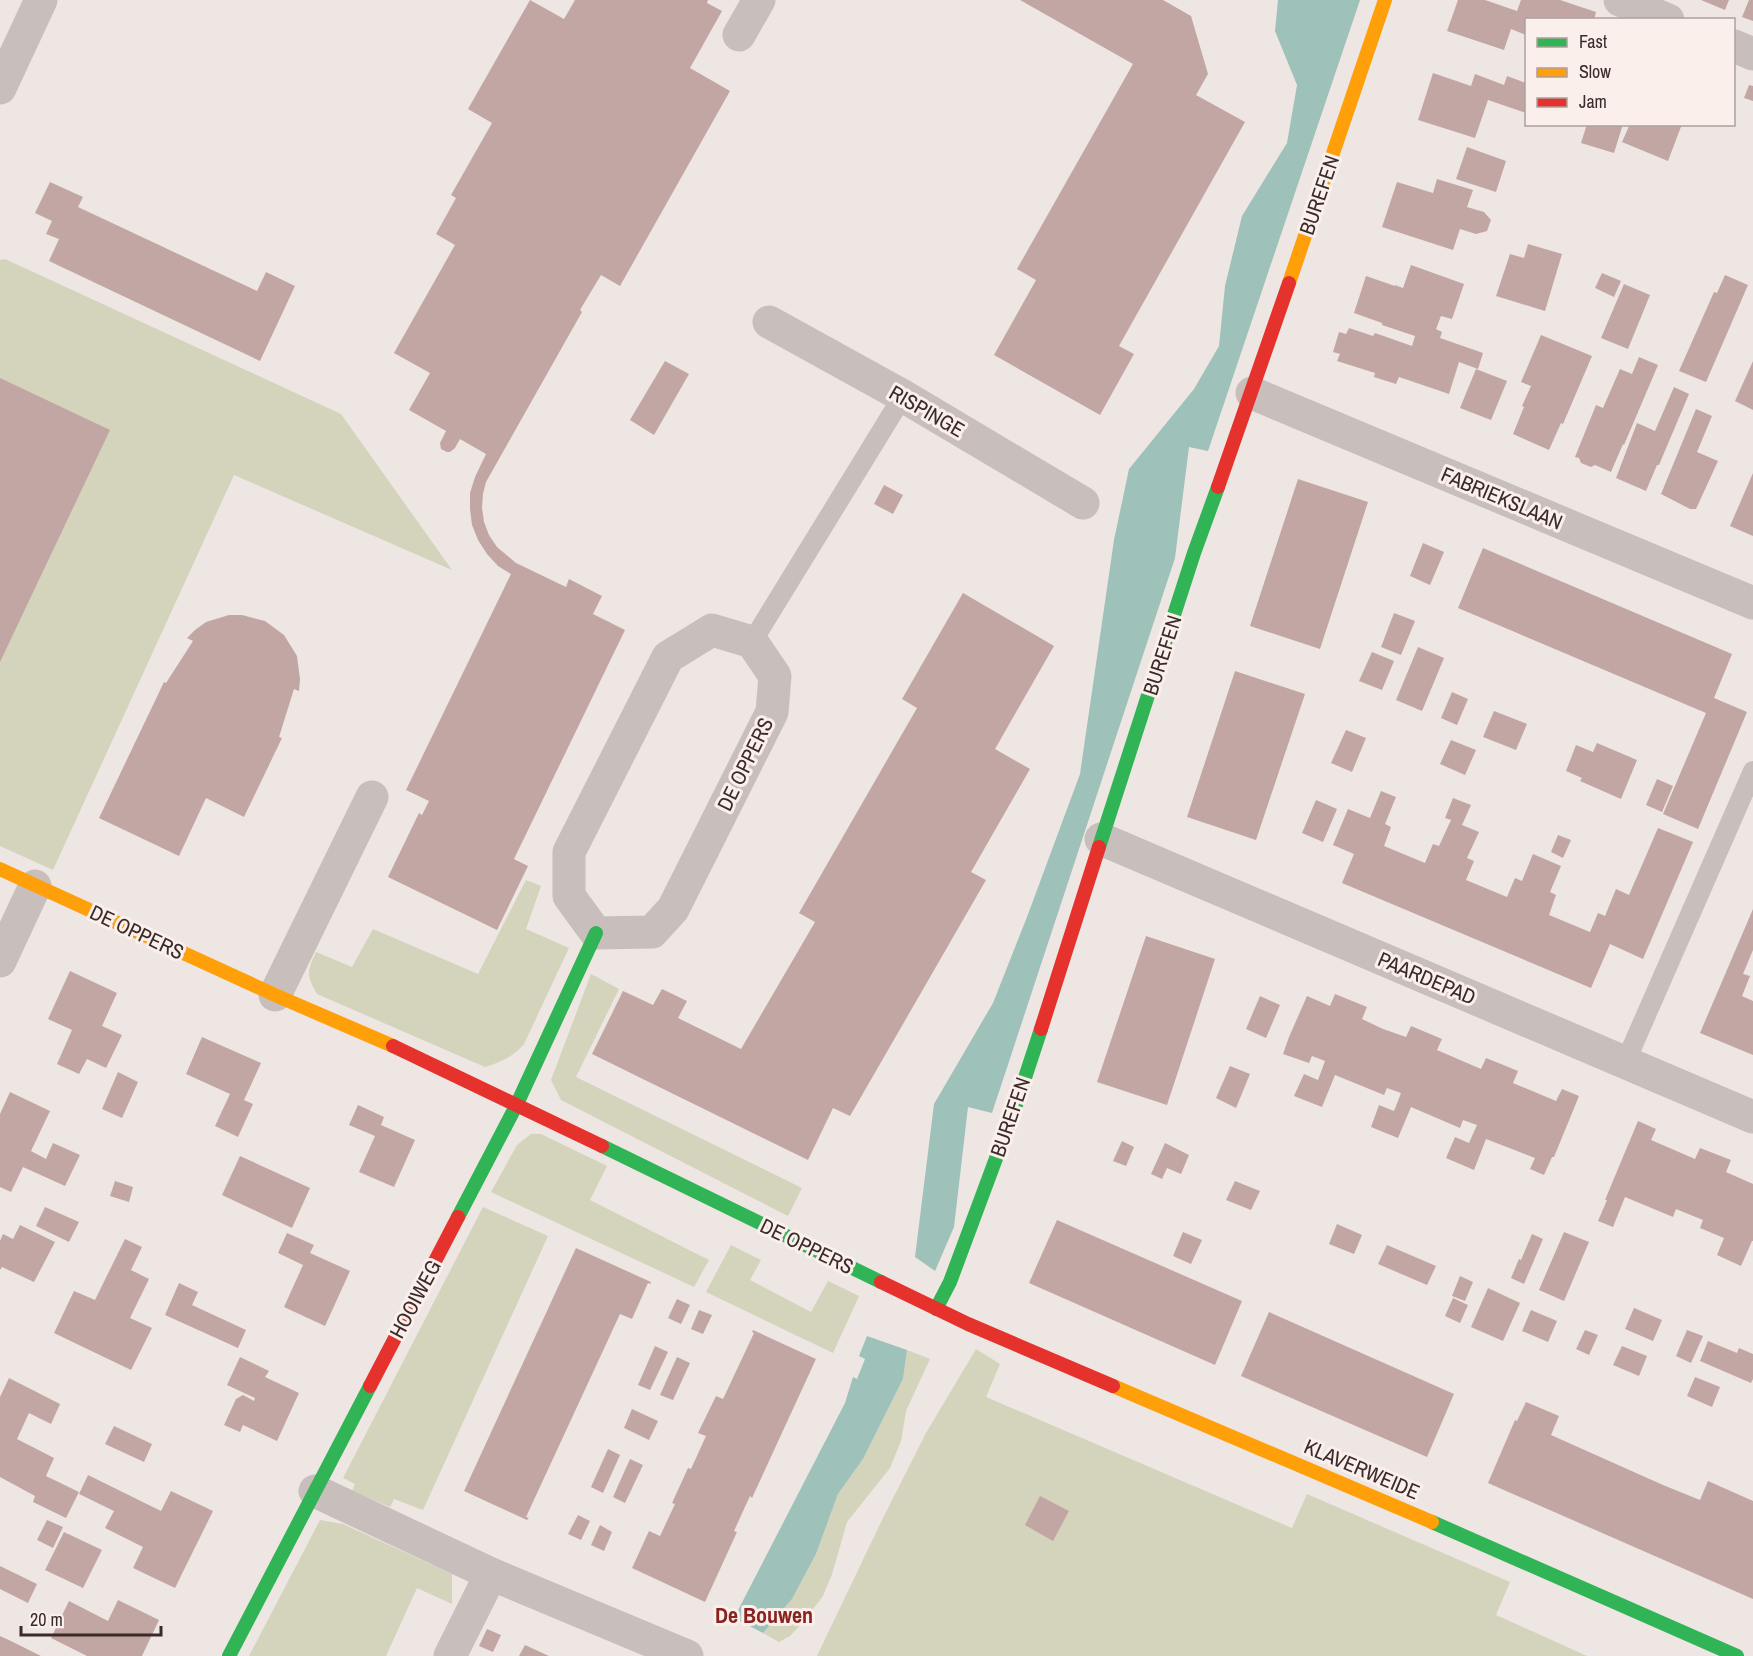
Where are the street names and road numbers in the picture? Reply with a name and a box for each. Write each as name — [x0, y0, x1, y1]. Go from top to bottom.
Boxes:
street label: BUREFEN — [1292, 151, 1346, 239]
street label: RISPINGE — [884, 378, 970, 444]
street label: FABRIEKSLAAN — [1437, 459, 1567, 537]
street label: BUREFEN — [1135, 611, 1189, 699]
street label: DE OPPERS — [710, 712, 780, 816]
street label: DE OPPERS — [85, 898, 189, 966]
street label: PAARDEPAD — [1374, 944, 1480, 1012]
street label: BUREFEN — [983, 1073, 1037, 1161]
street label: DE OPPERS — [755, 1211, 859, 1281]
street label: HOOIWEG — [382, 1255, 448, 1343]
street label: KLAVERWEIDE — [1300, 1432, 1424, 1506]

